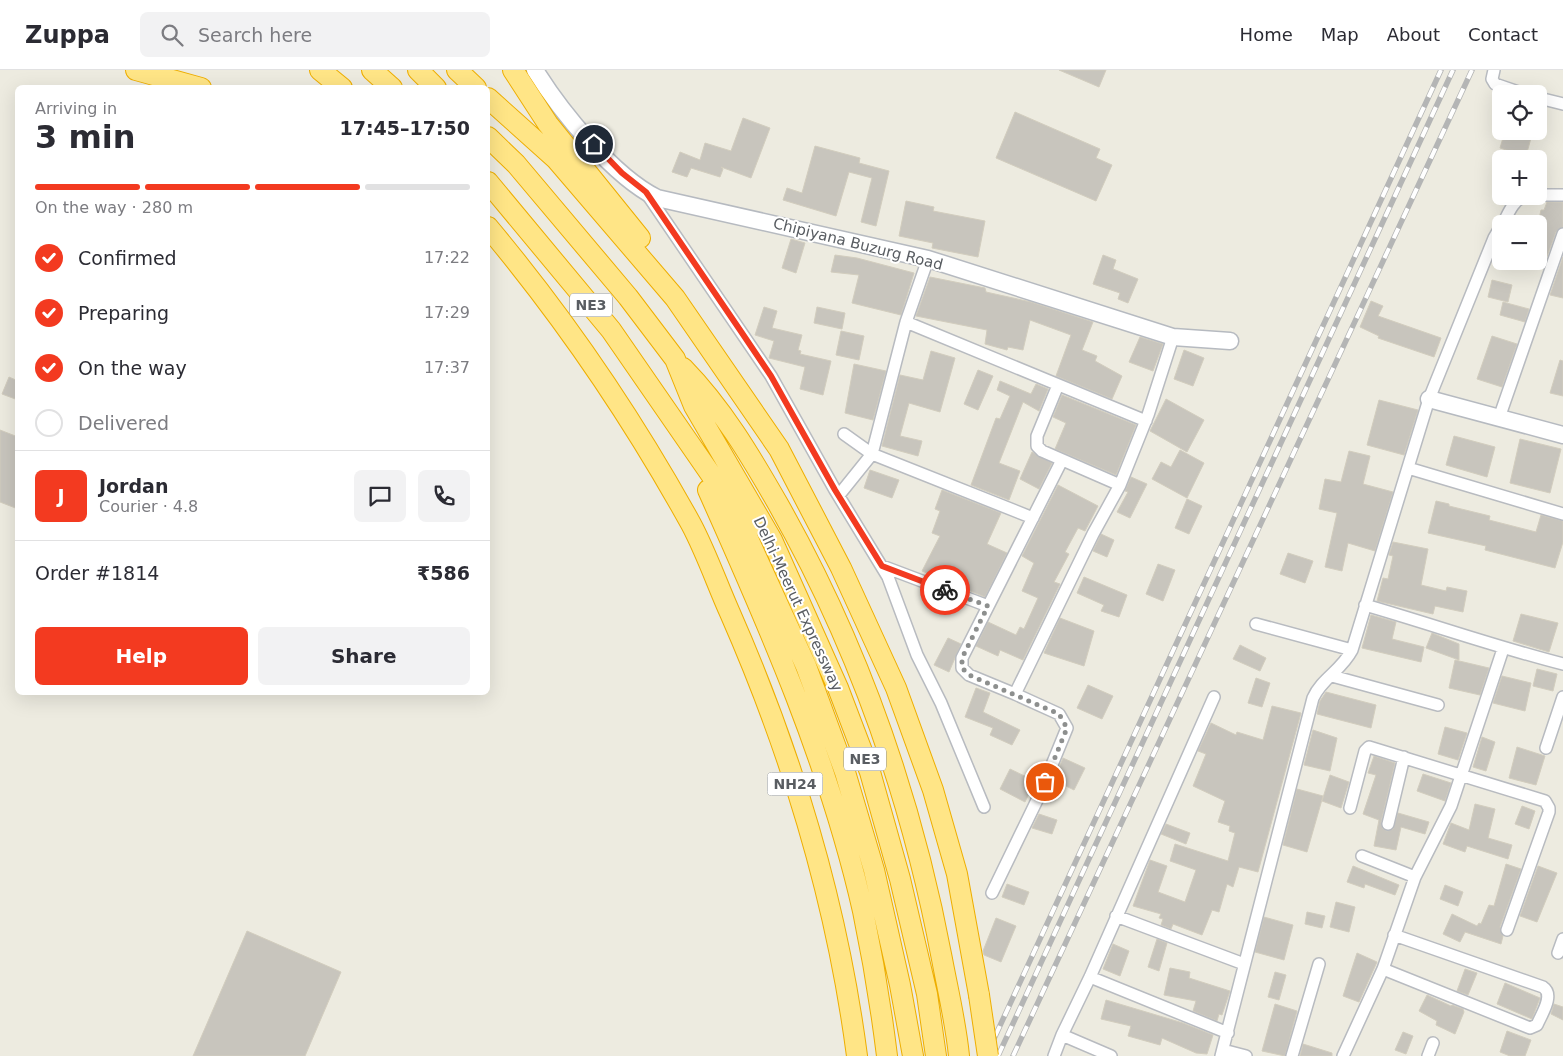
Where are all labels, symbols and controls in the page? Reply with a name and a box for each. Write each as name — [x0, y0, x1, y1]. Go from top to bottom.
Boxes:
search box — [140, 12, 490, 57]
text: Zuppa — [25, 21, 110, 49]
icon: search — [158, 21, 186, 49]
text: Search here — [198, 24, 312, 46]
text: Home — [1240, 24, 1293, 45]
text: Map — [1321, 24, 1359, 45]
text: About — [1387, 24, 1440, 45]
text: Contact — [1468, 24, 1538, 45]
map controls — [1492, 85, 1547, 270]
button: locate — [1492, 85, 1547, 140]
text: Arriving in — [35, 99, 117, 118]
text: 17:45–17:50 — [340, 117, 470, 139]
text: 3 min — [35, 118, 136, 156]
pin — [573, 123, 615, 165]
icon: home — [580, 130, 608, 158]
button: + — [1492, 150, 1547, 205]
text: On the way · 280 m — [35, 198, 193, 217]
street label: Chipiyana Buzurg Road — [771, 214, 945, 274]
button: − — [1492, 215, 1547, 270]
icon: check — [35, 244, 63, 272]
text: Confirmed — [78, 247, 177, 269]
text: 17:22 — [424, 248, 470, 267]
road number: NE3 — [570, 294, 612, 316]
icon: check — [35, 299, 63, 327]
text: Preparing — [78, 302, 169, 324]
text: 17:29 — [424, 303, 470, 322]
icon: check — [35, 354, 63, 382]
text: On the way — [78, 357, 187, 379]
text: 17:37 — [424, 358, 470, 377]
text: Delivered — [78, 412, 169, 434]
button: chat — [354, 470, 406, 522]
button: phone — [418, 470, 470, 522]
text: Jordan — [99, 475, 168, 497]
text: J — [57, 485, 65, 507]
text: Courier · 4.8 — [99, 497, 198, 516]
street label: Delhi-Meerut Expressway — [750, 514, 846, 694]
text: Order #1814 — [35, 562, 159, 584]
text: ₹586 — [417, 562, 470, 584]
courier — [920, 565, 970, 615]
icon: bike — [931, 576, 959, 604]
button: Help — [35, 627, 248, 685]
button: Share — [258, 627, 470, 685]
road number: NE3 — [844, 748, 886, 771]
pin — [1024, 761, 1066, 803]
icon: bag — [1031, 768, 1059, 796]
road number: NH24 — [768, 772, 822, 796]

